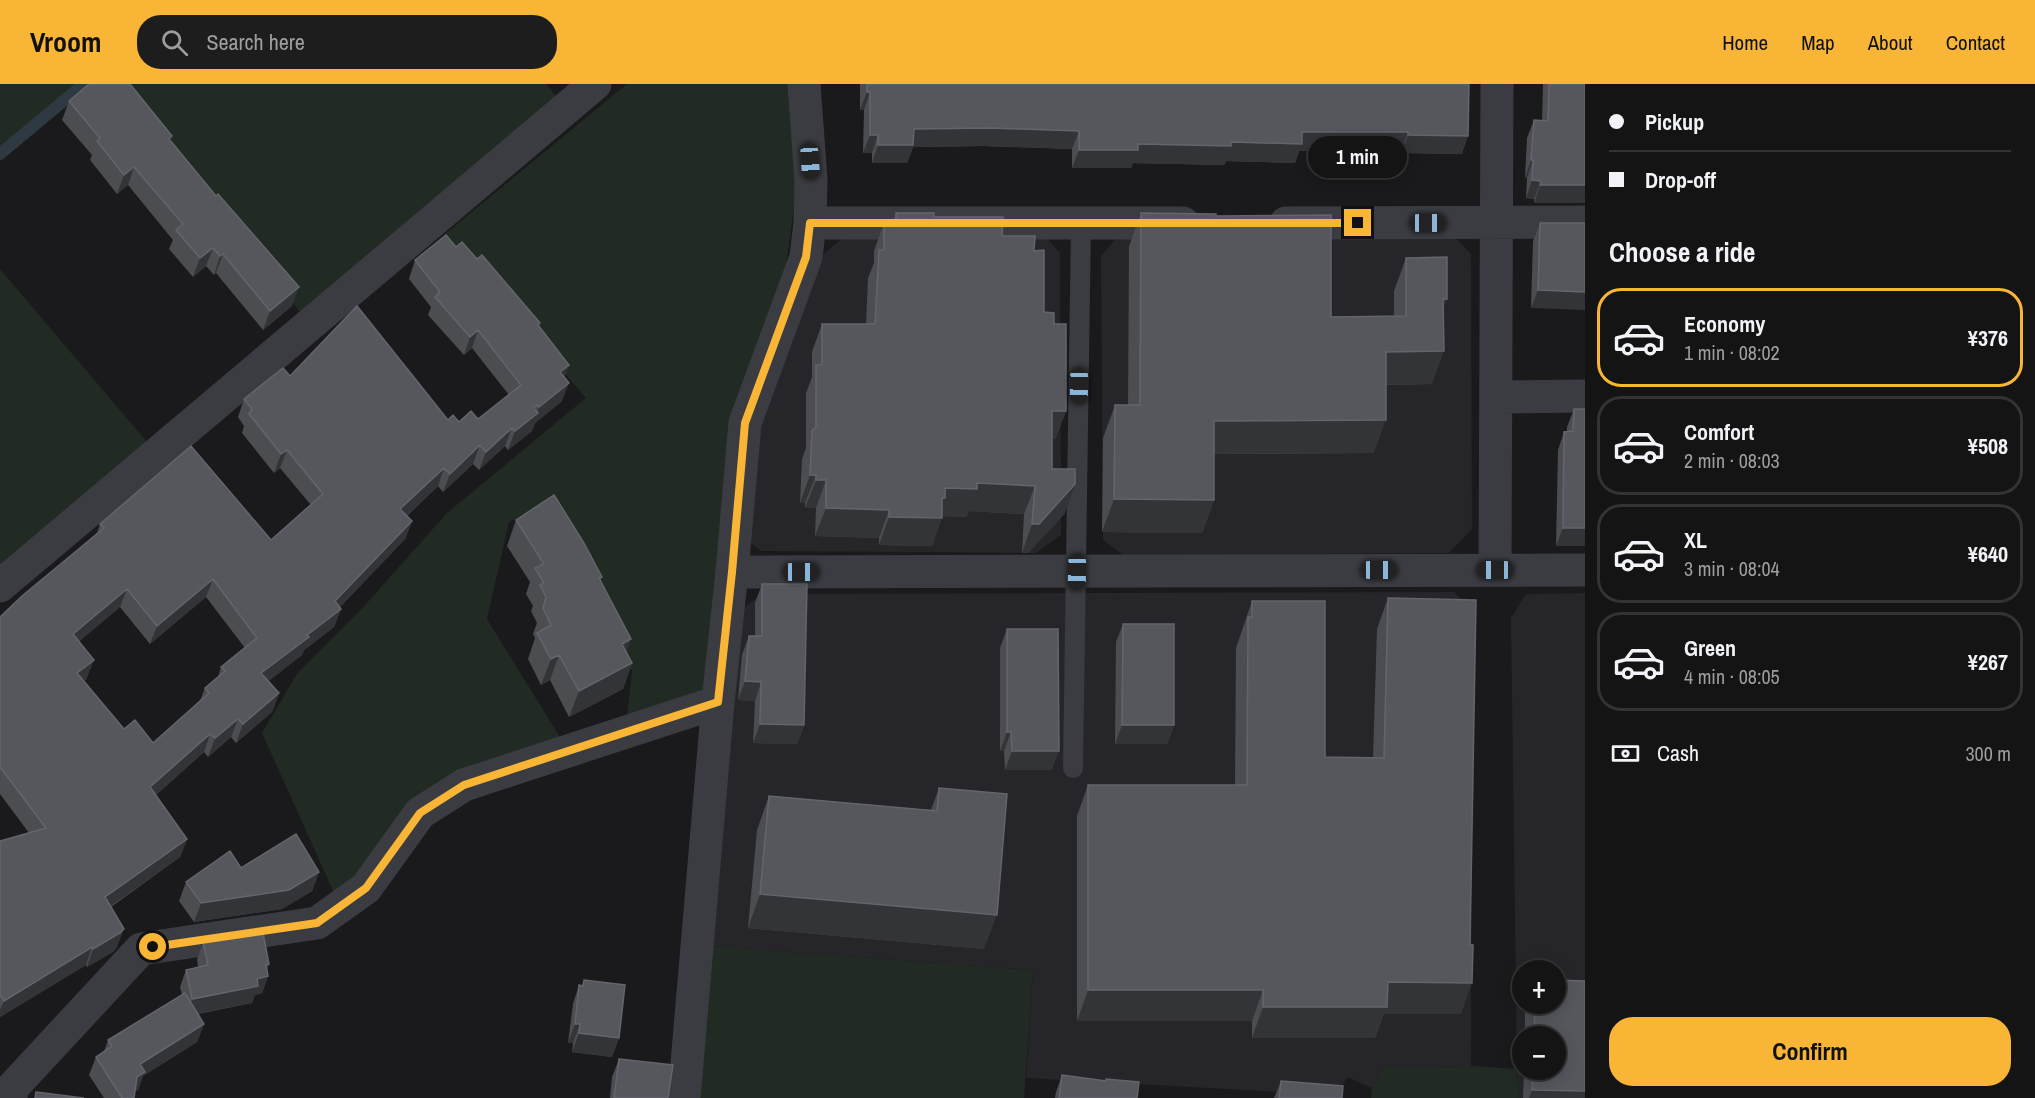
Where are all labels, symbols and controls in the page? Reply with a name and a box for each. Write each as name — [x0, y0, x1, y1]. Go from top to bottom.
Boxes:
search box — [137, 15, 557, 69]
text: Vroom — [30, 23, 101, 61]
icon: search — [158, 26, 191, 59]
text: Search here — [206, 27, 305, 57]
text: Home — [1722, 28, 1768, 57]
text: Map — [1801, 28, 1835, 57]
text: About — [1868, 28, 1913, 57]
text: Contact — [1946, 28, 2005, 57]
text: Pickup — [1645, 107, 1704, 137]
callout: 1 min — [1308, 136, 1408, 178]
car — [800, 142, 820, 180]
text: 1 min — [1336, 143, 1379, 170]
text: Drop-off — [1645, 165, 1716, 195]
route end — [1344, 209, 1371, 236]
car — [1410, 214, 1446, 232]
text: Choose a ride — [1609, 234, 1755, 270]
text: Economy — [1684, 309, 1765, 339]
icon: car — [1612, 311, 1666, 365]
text: ¥376 — [1968, 323, 2008, 353]
text: 1 min · 08:02 — [1684, 339, 1780, 366]
car — [1070, 368, 1088, 404]
text: Comfort — [1684, 417, 1754, 447]
icon: car — [1612, 419, 1666, 473]
text: ¥508 — [1968, 431, 2008, 461]
text: 2 min · 08:03 — [1684, 447, 1780, 474]
text: XL — [1684, 525, 1707, 555]
icon: car — [1612, 527, 1666, 581]
text: ¥640 — [1968, 539, 2008, 569]
car — [1068, 554, 1086, 590]
text: 3 min · 08:04 — [1684, 555, 1780, 582]
car — [1361, 561, 1397, 579]
car — [1477, 561, 1513, 579]
car — [783, 563, 819, 581]
text: Green — [1684, 633, 1736, 663]
icon: car — [1612, 635, 1666, 689]
text: ¥267 — [1968, 647, 2008, 677]
text: 4 min · 08:05 — [1684, 663, 1780, 690]
icon: cash — [1609, 737, 1642, 770]
text: Cash — [1657, 738, 1699, 768]
text: 300 m — [1965, 740, 2011, 767]
route start — [139, 933, 166, 960]
map controls — [1512, 960, 1566, 1080]
button: + — [1512, 960, 1566, 1014]
button: Confirm — [1609, 1017, 2011, 1086]
button: − — [1512, 1026, 1566, 1080]

